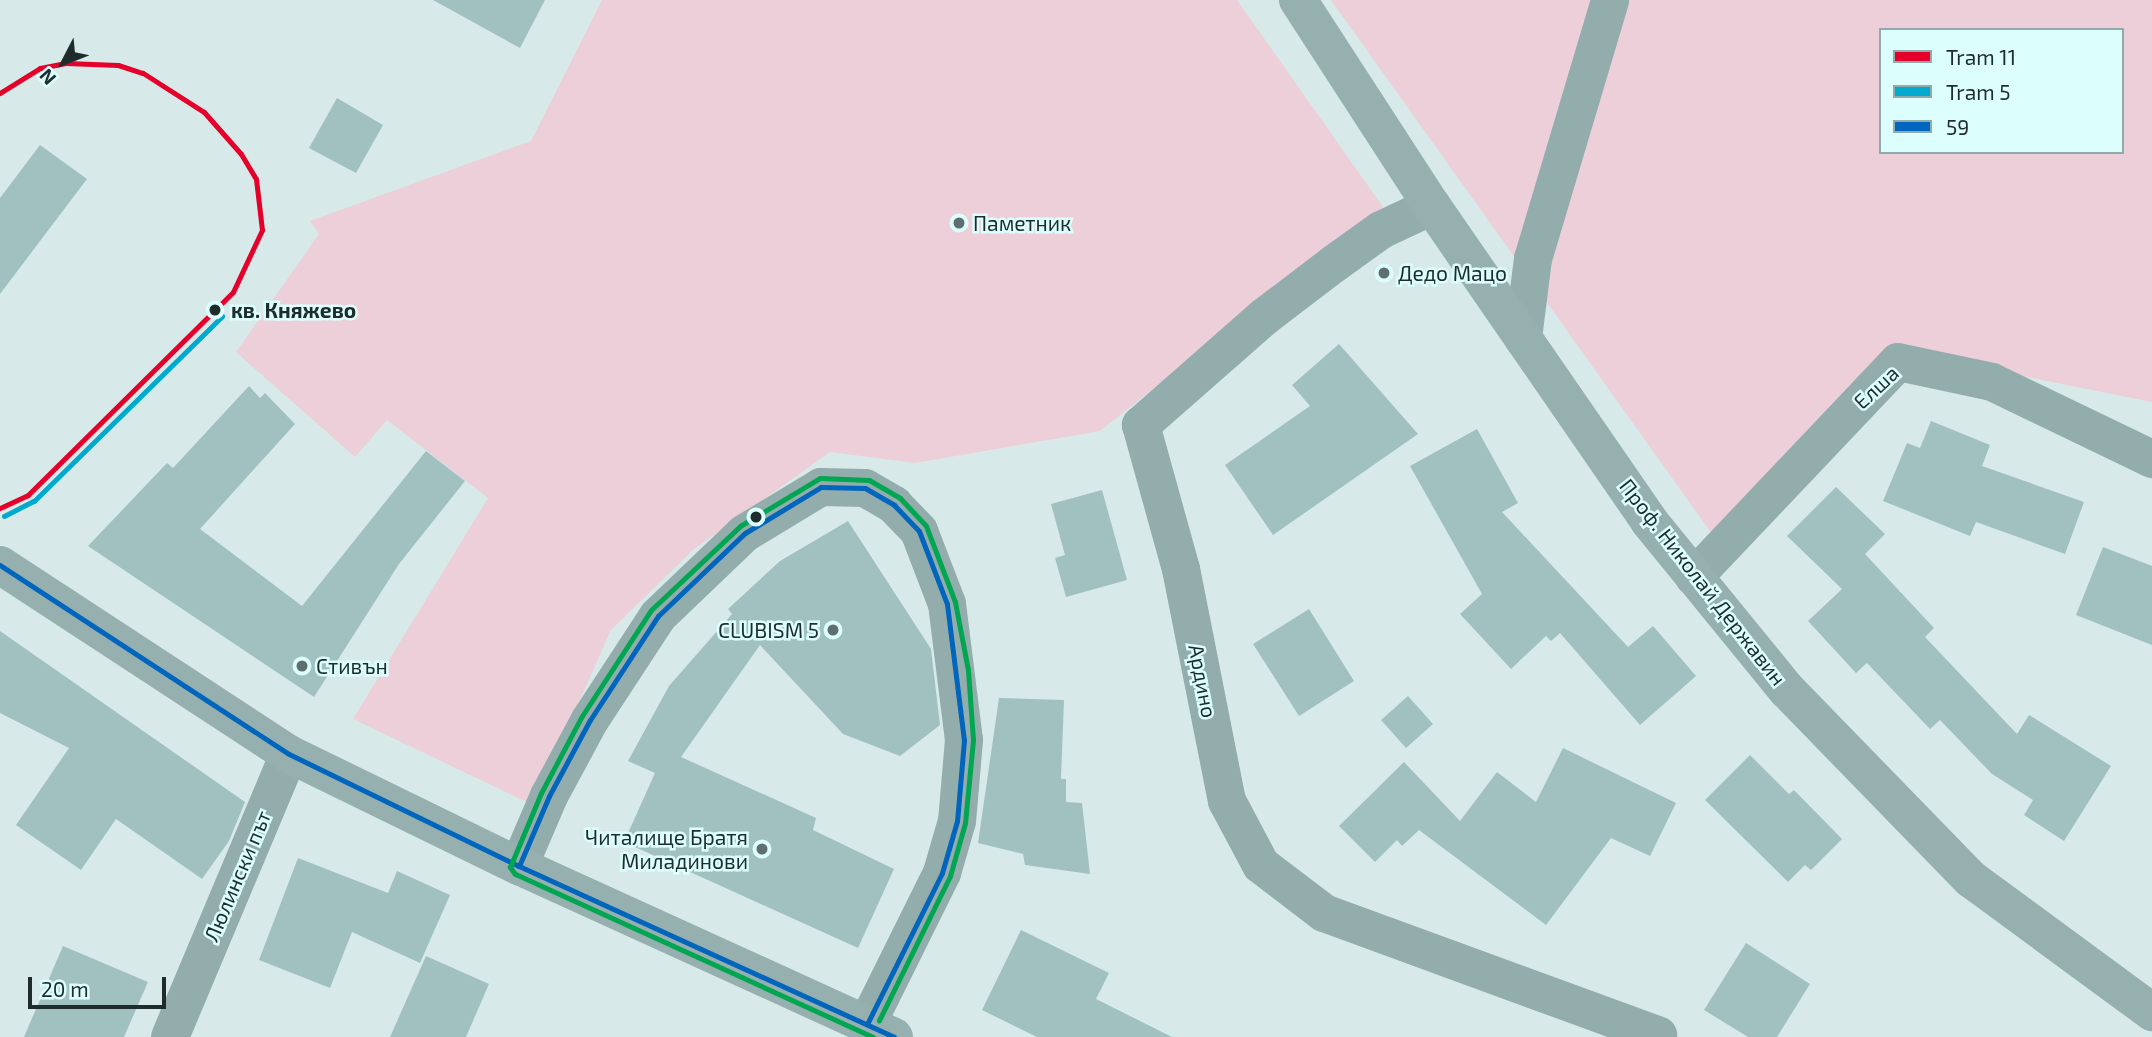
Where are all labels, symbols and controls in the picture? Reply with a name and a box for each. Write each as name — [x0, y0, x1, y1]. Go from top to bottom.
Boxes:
north arrow — [28, 28, 98, 98]
legend — [1879, 28, 2124, 154]
text: Tram 11 — [1946, 44, 2016, 69]
text: N — [34, 65, 60, 90]
text: Tram 5 — [1946, 79, 2011, 104]
text: 59 — [1946, 114, 1969, 139]
place label: Паметник — [973, 210, 1071, 236]
marker: Паметник — [951, 215, 967, 231]
place label: Дедо Мацо — [1398, 260, 1507, 286]
marker: Дедо Мацо — [1376, 265, 1392, 281]
place label: кв. Княжево — [231, 297, 356, 323]
marker: кв. Княжево — [205, 300, 225, 320]
street label: Елша — [1848, 360, 1904, 414]
street label: Проф. Николай Державин — [1615, 474, 1791, 690]
unlabelled marker — [749, 510, 763, 524]
place label: CLUBISM 5 — [718, 617, 819, 643]
marker: CLUBISM 5 — [825, 622, 841, 638]
street label: Ардино — [1184, 642, 1222, 720]
place label: Стивън — [316, 653, 388, 679]
marker: Стивън — [294, 658, 310, 674]
street label: Люлински път — [198, 807, 276, 945]
place label: Читалище Братя Миладинови — [585, 824, 748, 874]
marker: Читалище Братя Миладинови — [754, 841, 770, 857]
scale bar — [32, 964, 170, 1008]
text: 20 m — [41, 976, 89, 1001]

